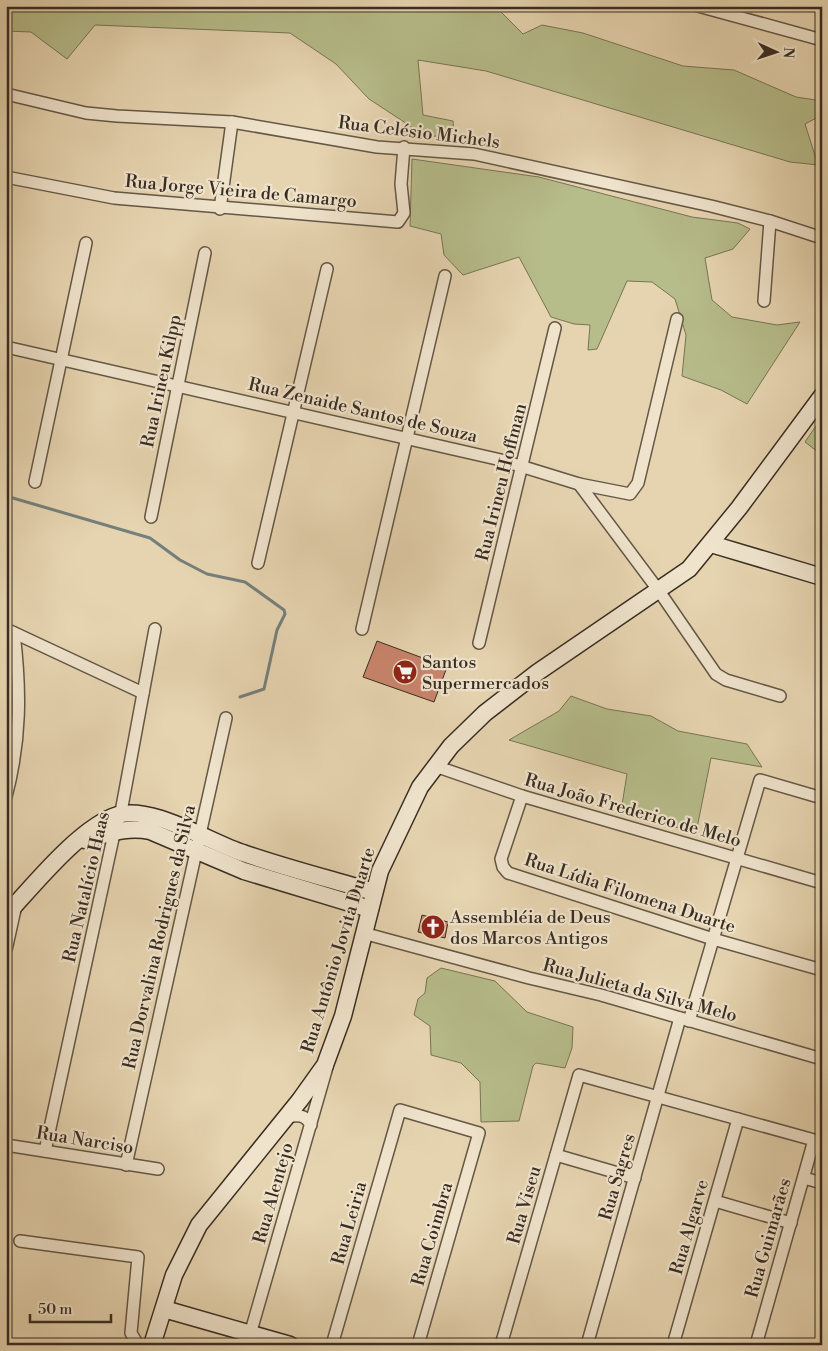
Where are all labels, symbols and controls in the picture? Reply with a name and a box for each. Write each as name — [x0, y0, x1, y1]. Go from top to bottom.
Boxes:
north arrow — [750, 28, 800, 78]
text: N — [779, 47, 797, 59]
street label: Rua Celésio Michels — [337, 111, 501, 154]
street label: Rua Jorge Vieira de Camargo — [124, 170, 358, 213]
street label: Rua Irineu Kilpp — [136, 312, 187, 450]
street label: Rua Zenaide Santos de Souza — [246, 373, 481, 448]
street label: Rua Irineu Hoffman — [471, 401, 532, 563]
place label: Santos Supermercados — [422, 651, 549, 695]
supermarket icon: Santos Supermercados — [392, 659, 418, 685]
street label: Rua João Frederico de Melo — [522, 769, 744, 852]
street label: Rua Dorvalina Rodrigues da Silva — [118, 802, 201, 1072]
street label: Rua Natalício Haas — [58, 809, 115, 965]
street label: Rua Antônio Jovita Duarte — [296, 844, 381, 1056]
street label: Rua Lídia Filomena Duarte — [521, 848, 738, 939]
place label: Assembléia de Deus dos Marcos Antigos — [449, 906, 611, 950]
church icon: Assembléia de Deus dos Marcos Antigos — [420, 914, 446, 940]
street label: Rua Julieta da Silva Melo — [540, 953, 740, 1028]
street label: Rua Narciso — [35, 1121, 135, 1160]
street label: Rua Sagres — [594, 1131, 641, 1223]
street label: Rua Alentejo — [248, 1140, 299, 1246]
street label: Rua Viseu — [502, 1163, 547, 1247]
street label: Rua Guimarães — [740, 1175, 797, 1301]
street label: Rua Algarve — [665, 1177, 714, 1277]
street label: Rua Leiria — [327, 1178, 373, 1267]
street label: Rua Coimbra — [407, 1179, 458, 1289]
scale bar — [30, 1291, 111, 1323]
text: 50 m — [38, 1300, 72, 1319]

